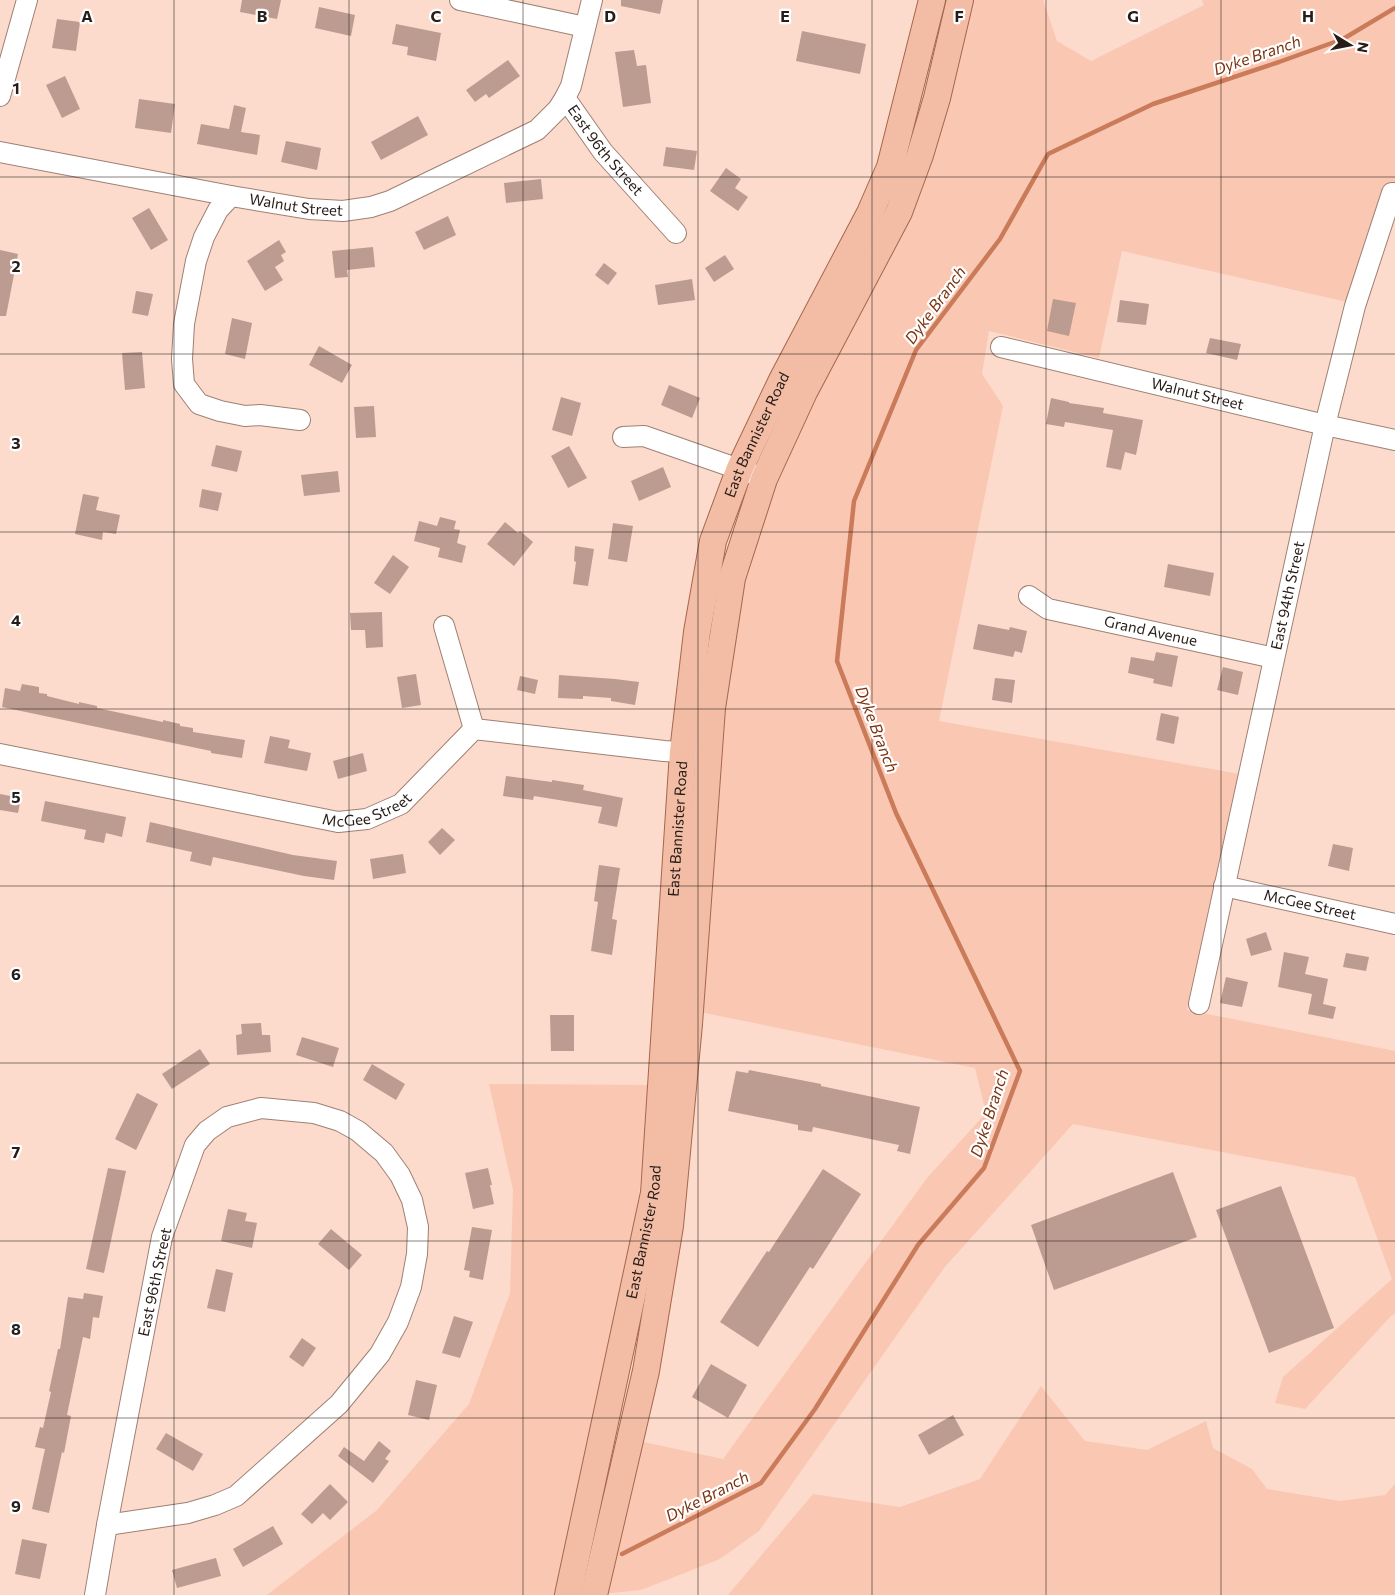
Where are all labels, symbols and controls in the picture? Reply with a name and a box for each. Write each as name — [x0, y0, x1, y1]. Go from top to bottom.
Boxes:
text: A — [81, 6, 93, 25]
text: B — [257, 6, 268, 25]
text: C — [431, 6, 442, 25]
text: D — [604, 6, 616, 25]
text: E — [780, 6, 790, 25]
text: F — [954, 6, 964, 25]
text: G — [1127, 6, 1139, 25]
text: H — [1302, 6, 1314, 25]
north arrow — [1325, 20, 1375, 70]
water label: Dyke Branch — [1211, 31, 1303, 78]
text: N — [1354, 41, 1373, 54]
text: 1 — [12, 78, 20, 97]
street label: East 96th Street — [565, 101, 648, 199]
street label: Walnut Street — [248, 189, 344, 219]
text: 2 — [11, 256, 21, 275]
water label: Dyke Branch — [900, 262, 969, 347]
street label: East Bannister Road — [720, 369, 793, 500]
street label: Walnut Street — [1150, 373, 1246, 413]
text: 3 — [11, 433, 21, 452]
street label: East 94th Street — [1266, 539, 1307, 651]
text: 4 — [11, 610, 21, 629]
street label: Grand Avenue — [1103, 611, 1199, 649]
water label: Dyke Branch — [852, 683, 903, 775]
street label: East Bannister Road — [664, 760, 690, 897]
text: 5 — [11, 787, 21, 806]
street label: McGee Street — [321, 789, 415, 830]
street label: McGee Street — [1262, 885, 1358, 923]
text: 6 — [11, 964, 21, 983]
water label: Dyke Branch — [965, 1067, 1012, 1159]
text: 7 — [12, 1142, 21, 1161]
street label: East Bannister Road — [622, 1165, 664, 1300]
street label: East 96th Street — [134, 1226, 174, 1338]
text: 8 — [11, 1319, 21, 1338]
water label: Dyke Branch — [662, 1466, 752, 1525]
text: 9 — [11, 1496, 21, 1515]

